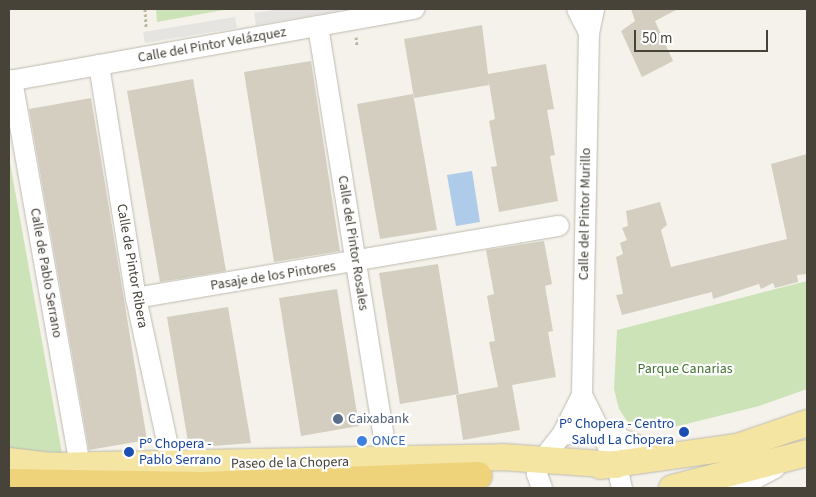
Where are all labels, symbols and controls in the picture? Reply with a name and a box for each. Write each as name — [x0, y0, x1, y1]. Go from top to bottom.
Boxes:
scale bar — [636, 20, 770, 52]
street label: Calle del Pintor Velázquez — [136, 24, 288, 66]
text: 50 m — [642, 28, 672, 49]
street label: Calle del Pintor Murillo — [575, 148, 595, 280]
street label: Calle del Pintor Rosales — [334, 174, 372, 312]
street label: Calle de Pintor Ribera — [113, 203, 151, 329]
street label: Calle de Pablo Serrano — [26, 207, 66, 339]
street label: Pasaje de los Pintores — [209, 258, 337, 294]
park label: Parque Canarias — [637, 361, 733, 377]
place label: Caixabank — [348, 411, 409, 427]
marker: Caixabank — [332, 413, 344, 425]
place label: Pº Chopera - Centro Salud La Chopera — [559, 416, 674, 448]
marker: Pº Chopera - Centro Salud La Chopera — [678, 426, 690, 438]
place label: ONCE — [372, 433, 406, 449]
marker: ONCE — [356, 435, 368, 447]
place label: Pº Chopera - Pablo Serrano — [139, 436, 221, 468]
marker: Pº Chopera - Pablo Serrano — [123, 446, 135, 458]
street label: Paseo de la Chopera — [231, 454, 349, 472]

